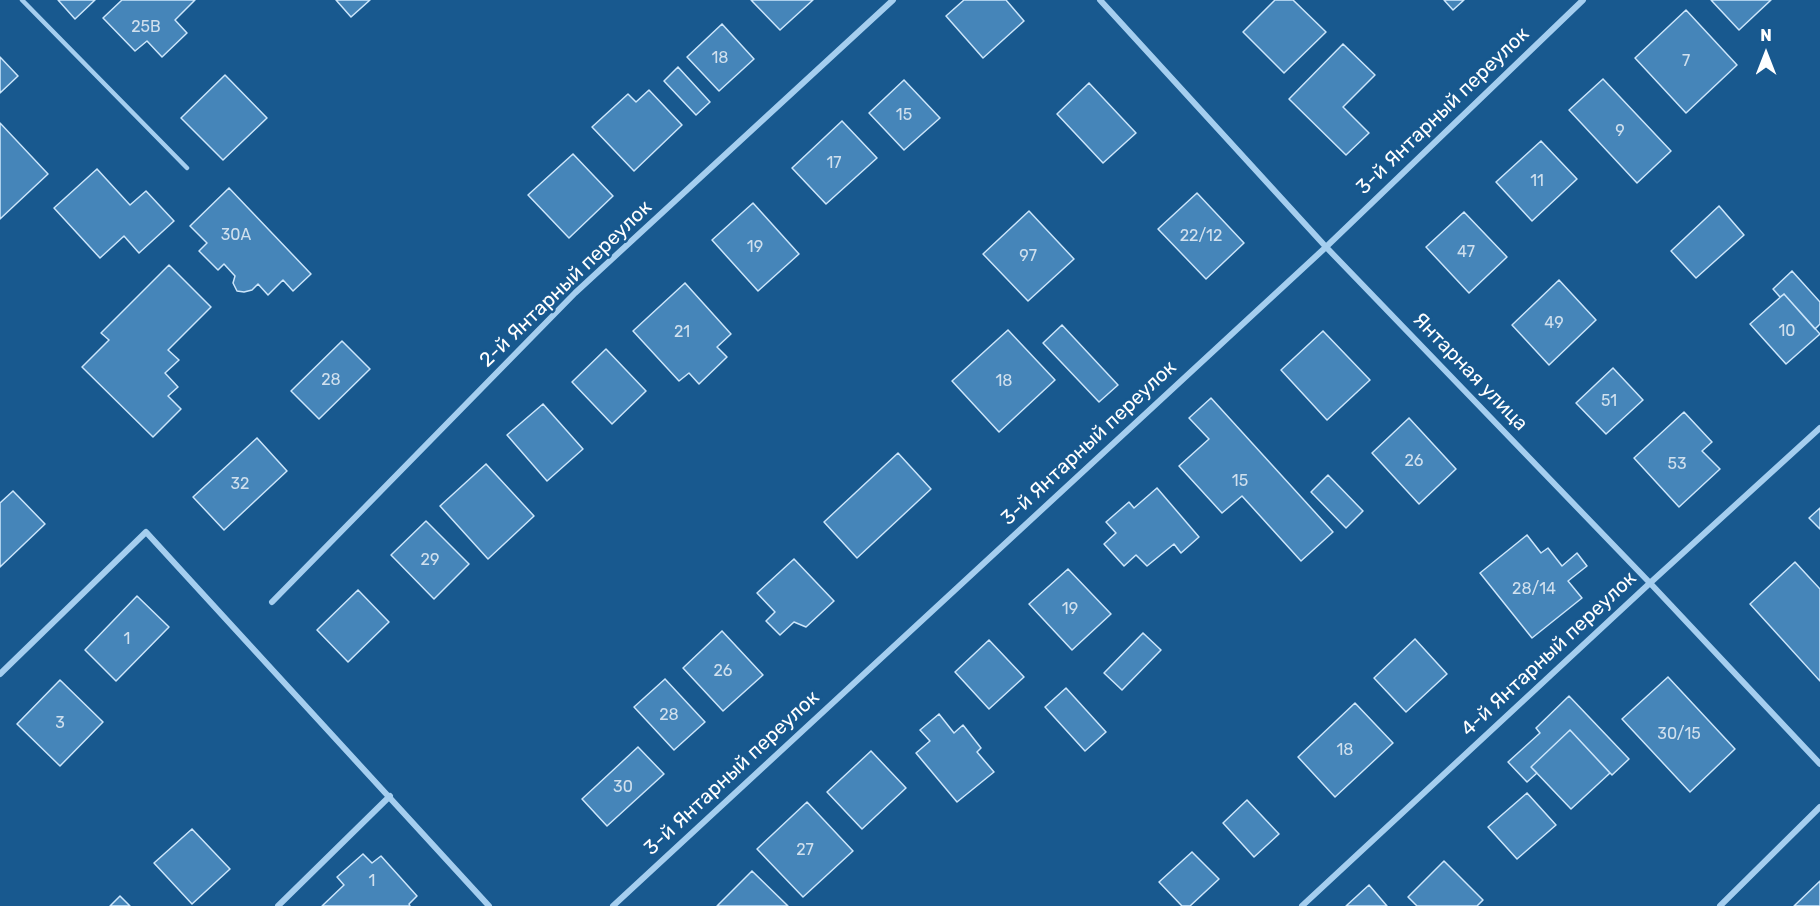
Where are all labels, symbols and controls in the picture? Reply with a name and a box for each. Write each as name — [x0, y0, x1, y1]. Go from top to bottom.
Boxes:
house number: 25В — [131, 17, 161, 37]
street label: 3-й Янтарный переулок — [1352, 22, 1534, 200]
north arrow — [1736, 24, 1796, 84]
text: N — [1760, 26, 1772, 45]
house number: 18 — [711, 48, 729, 68]
house number: 7 — [1682, 51, 1690, 71]
house number: 15 — [896, 105, 912, 125]
house number: 9 — [1615, 121, 1625, 141]
house number: 17 — [826, 153, 842, 173]
house number: 11 — [1530, 171, 1544, 191]
street label: 2-й Янтарный переулок — [475, 196, 657, 372]
house number: 30А — [221, 225, 251, 245]
house number: 22/12 — [1180, 226, 1222, 246]
house number: 19 — [747, 237, 763, 257]
house number: 47 — [1457, 242, 1475, 262]
house number: 97 — [1019, 246, 1037, 266]
street label: Янтарная улица — [1407, 308, 1533, 436]
house number: 49 — [1544, 313, 1564, 333]
house number: 10 — [1778, 321, 1796, 341]
house number: 21 — [674, 322, 690, 342]
street label: 3-й Янтарный переулок — [996, 356, 1182, 530]
house number: 28 — [321, 370, 341, 390]
house number: 18 — [995, 371, 1013, 391]
house number: 51 — [1601, 391, 1617, 411]
house number: 26 — [1404, 451, 1424, 471]
house number: 53 — [1667, 454, 1687, 474]
house number: 15 — [1232, 471, 1248, 491]
house number: 32 — [230, 474, 250, 494]
house number: 29 — [421, 550, 439, 570]
street label: 4-й Янтарный переулок — [1456, 566, 1642, 742]
house number: 28/14 — [1512, 579, 1556, 599]
house number: 19 — [1062, 599, 1078, 619]
house number: 1 — [124, 629, 130, 649]
house number: 26 — [713, 661, 733, 681]
street label: 3-й Янтарный переулок — [639, 686, 825, 860]
house number: 28 — [659, 705, 679, 725]
house number: 3 — [55, 713, 65, 733]
house number: 30/15 — [1657, 724, 1701, 744]
house number: 18 — [1336, 740, 1354, 760]
house number: 30 — [613, 777, 633, 797]
house number: 27 — [796, 840, 814, 860]
house number: 1 — [369, 871, 375, 891]

